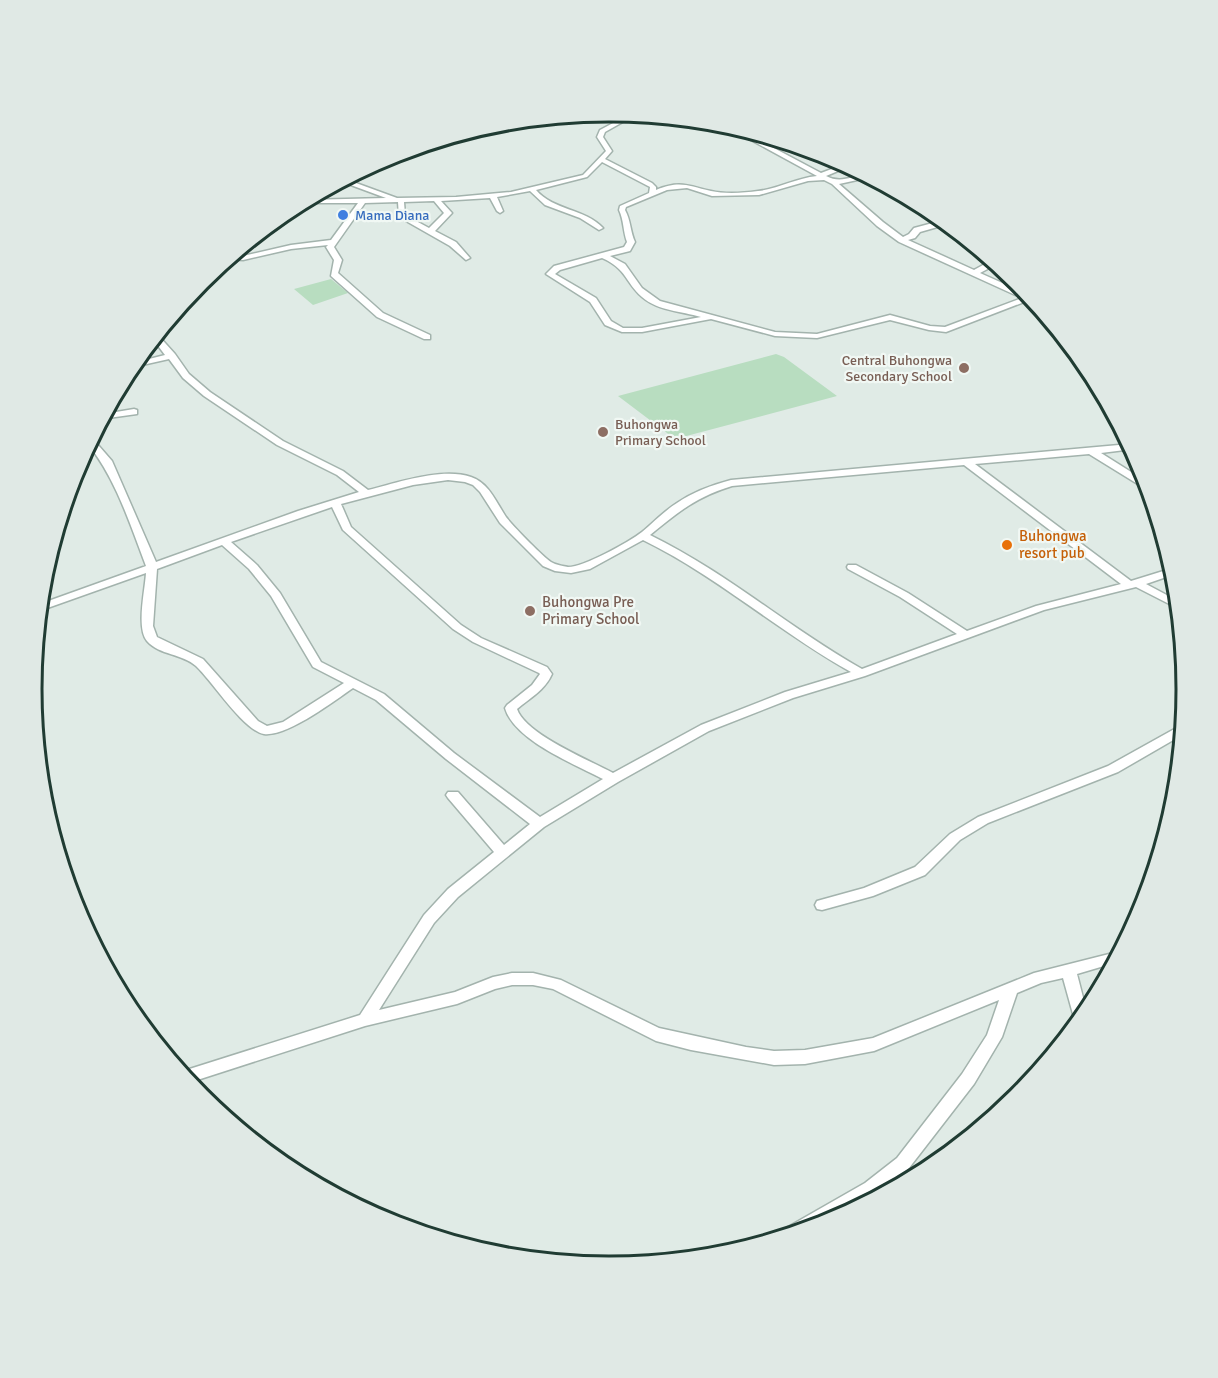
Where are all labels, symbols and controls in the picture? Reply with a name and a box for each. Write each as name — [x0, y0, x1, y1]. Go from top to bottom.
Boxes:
place label: Mama Diana — [355, 207, 429, 224]
marker: Mama Diana — [336, 208, 350, 222]
place label: Central Buhongwa Secondary School — [842, 352, 952, 385]
marker: Central Buhongwa Secondary School — [957, 361, 971, 375]
place label: Buhongwa Primary School — [615, 416, 706, 449]
marker: Buhongwa Primary School — [596, 425, 610, 439]
place label: Buhongwa resort pub — [1019, 527, 1087, 562]
marker: Buhongwa resort pub — [1000, 538, 1014, 552]
place label: Buhongwa Pre Primary School — [542, 593, 639, 628]
marker: Buhongwa Pre Primary School — [523, 604, 537, 618]

